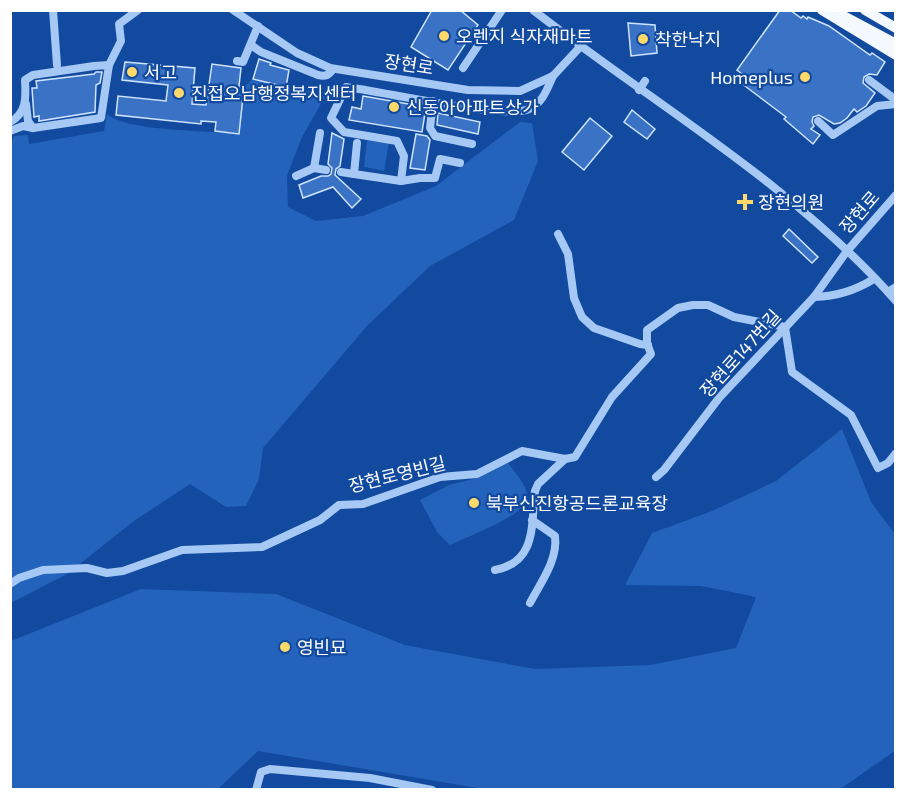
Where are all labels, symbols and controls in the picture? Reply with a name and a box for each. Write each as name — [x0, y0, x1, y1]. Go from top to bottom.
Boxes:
place label: 오렌지 식자재마트 — [456, 25, 593, 47]
place label: 착한낙지 — [655, 28, 721, 50]
marker: 오렌지 식자재마트 — [437, 29, 451, 43]
marker: 착한낙지 — [636, 32, 650, 46]
street label: 장현로 — [383, 49, 435, 79]
place label: 서고 — [144, 61, 177, 83]
marker: 서고 — [125, 65, 139, 79]
place label: Homeplus — [710, 66, 793, 88]
marker: Homeplus — [798, 70, 812, 84]
place label: 진접오남행정복지센터 — [191, 82, 357, 104]
marker: 진접오남행정복지센터 — [172, 86, 186, 100]
place label: 신동아아파트상가 — [406, 96, 539, 118]
marker: 신동아아파트상가 — [387, 100, 401, 114]
street label: 장현로 — [834, 186, 884, 238]
place label: 장현의원 — [758, 191, 824, 213]
marker: 장현의원 — [736, 193, 754, 211]
street label: 장현로147번길 — [695, 305, 785, 401]
street label: 장현로영빈길 — [346, 451, 448, 497]
place label: 북부신진항공드론교육장 — [486, 492, 668, 514]
marker: 북부신진항공드론교육장 — [467, 496, 481, 510]
place label: 영빈묘 — [297, 636, 347, 658]
marker: 영빈묘 — [278, 640, 292, 654]

